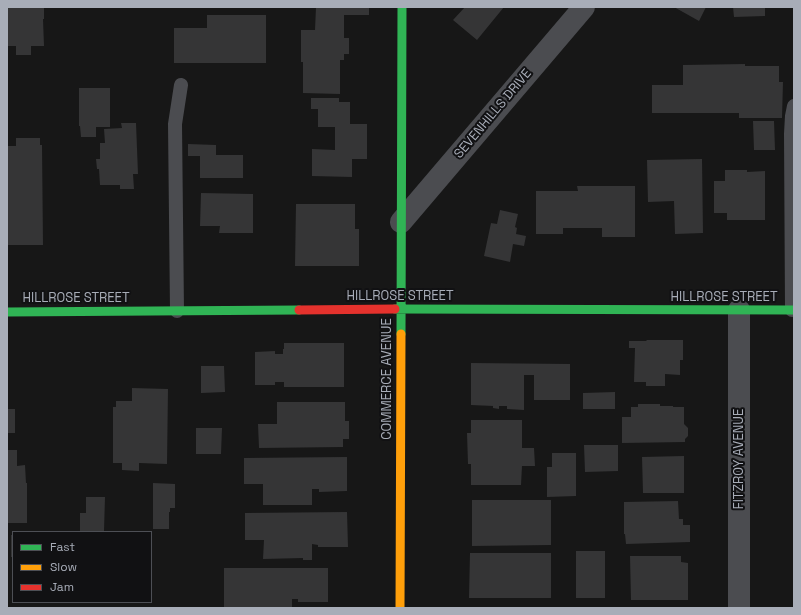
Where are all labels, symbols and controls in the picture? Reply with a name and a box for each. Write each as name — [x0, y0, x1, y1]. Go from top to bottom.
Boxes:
street label: SEVENHILLS DRIVE — [451, 66, 535, 162]
street label: HILLROSE STREET — [346, 288, 454, 304]
street label: HILLROSE STREET — [670, 289, 778, 305]
street label: HILLROSE STREET — [22, 290, 130, 306]
street label: COMMERCE AVENUE — [379, 318, 395, 440]
street label: FITZROY AVENUE — [731, 409, 747, 509]
legend — [12, 531, 152, 603]
text: Fast — [50, 539, 75, 555]
text: Slow — [50, 559, 77, 575]
text: Jam — [50, 579, 74, 595]

